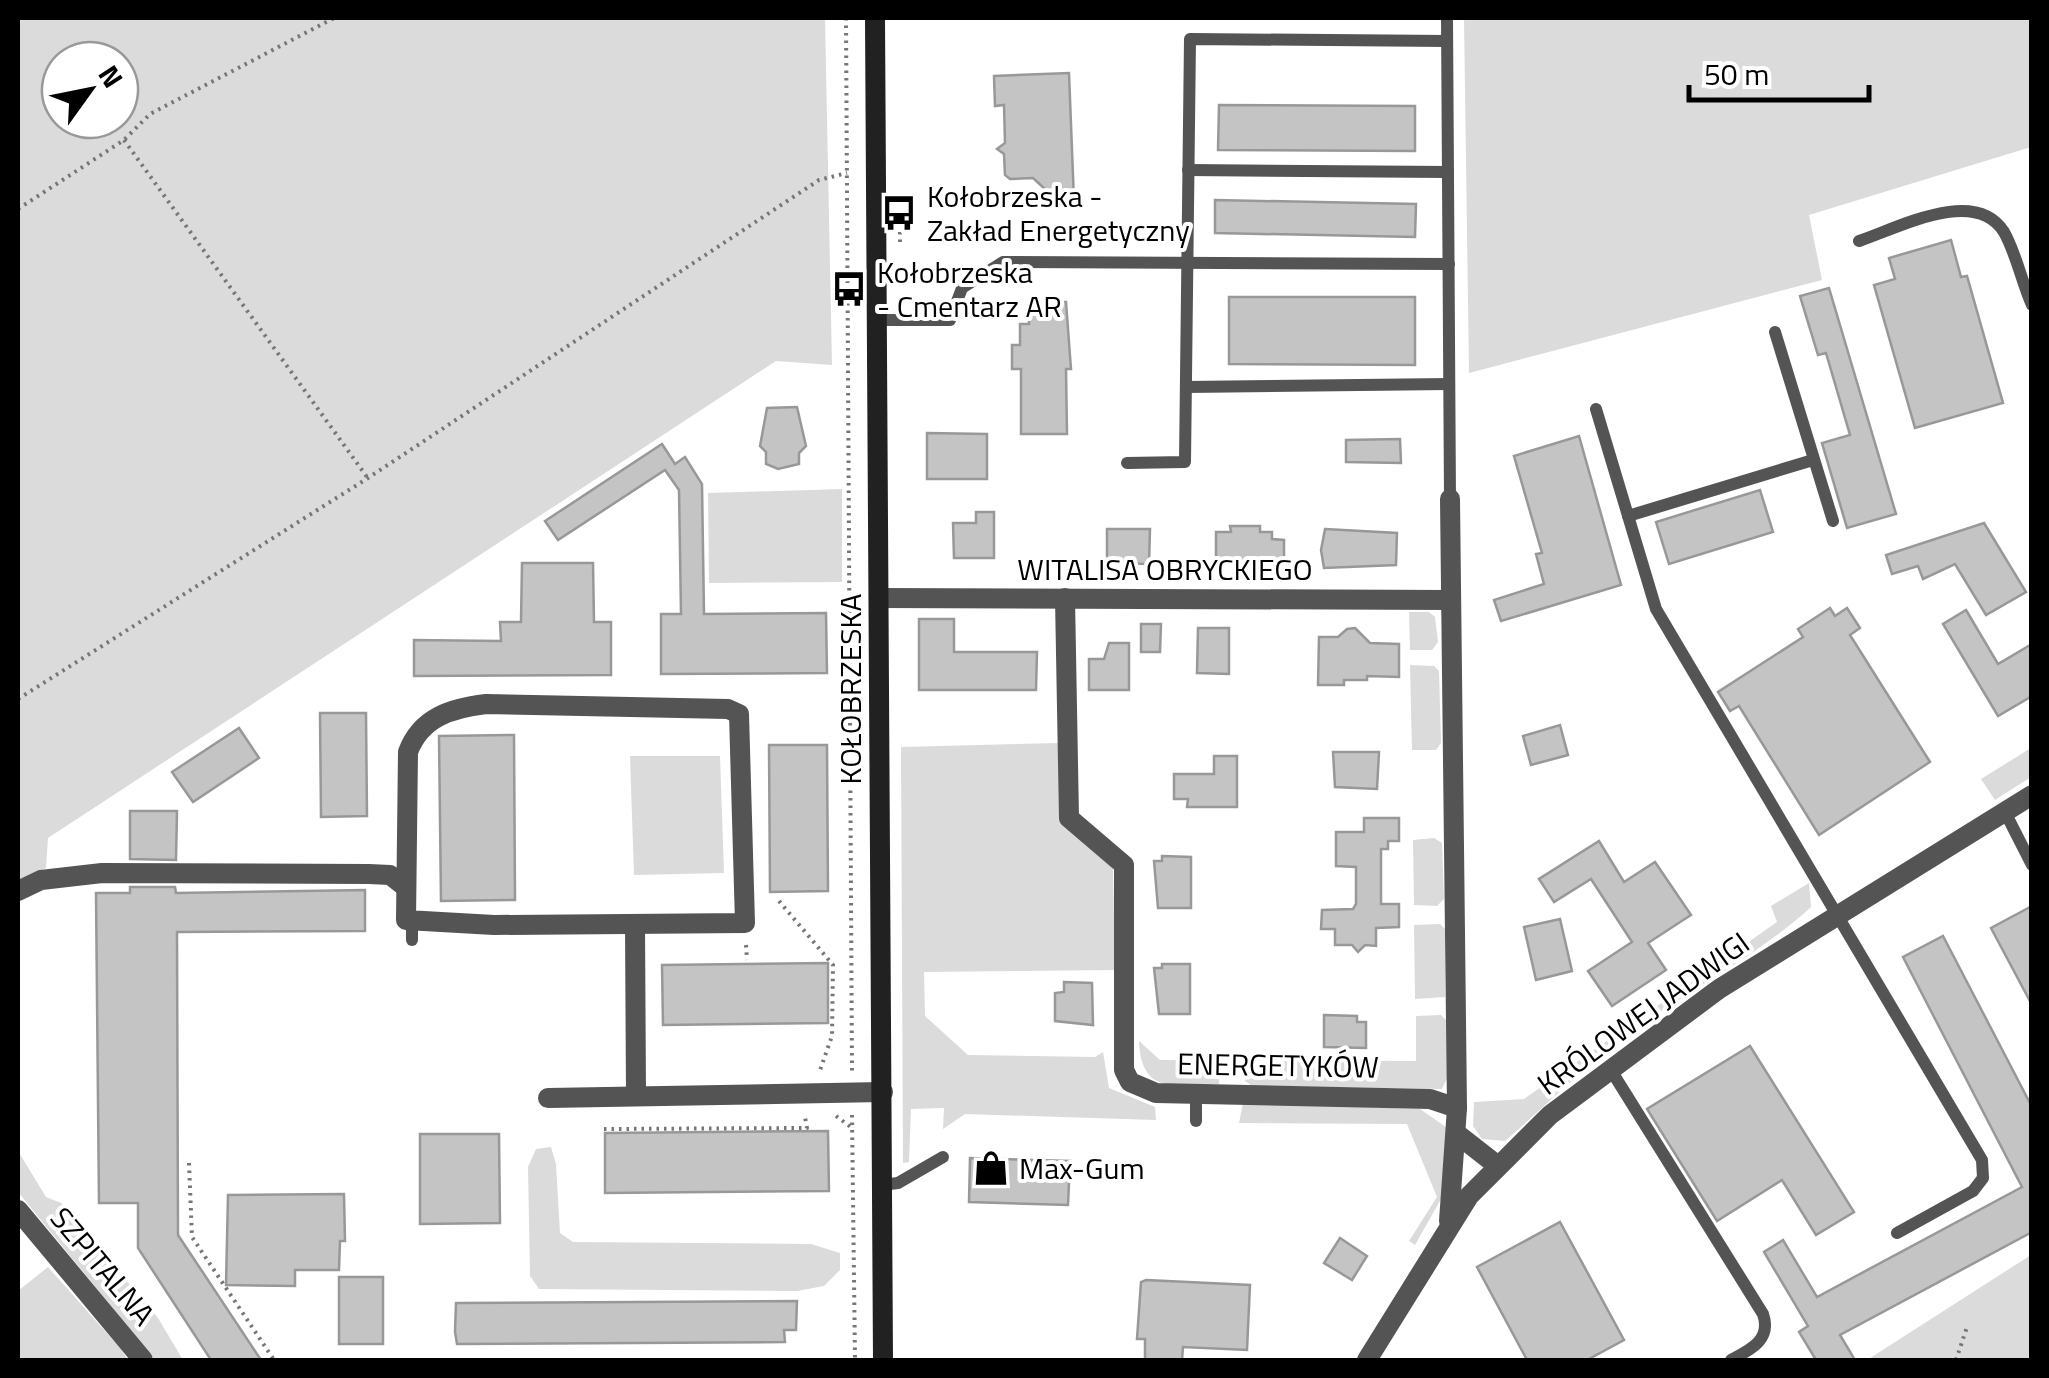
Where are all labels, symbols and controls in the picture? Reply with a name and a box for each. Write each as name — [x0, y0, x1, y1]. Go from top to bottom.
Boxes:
north arrow — [40, 40, 140, 140]
scale bar — [1689, 40, 1869, 102]
text: 50 m — [1704, 51, 1769, 97]
text: N — [88, 56, 135, 96]
place label: Kołobrzeska - Zakład Energetyczny — [927, 173, 1190, 253]
bus stop icon: Kołobrzeska - Zakład Energetyczny — [880, 194, 918, 232]
place label: Kołobrzeska - Cmentarz AR — [877, 249, 1062, 329]
bus stop icon: Kołobrzeska - Cmentarz AR — [830, 270, 868, 308]
street label: WITALISA OBRYCKIEGO — [1017, 546, 1313, 592]
street label: KOŁOBRZESKA — [827, 593, 873, 784]
street label: KRÓLOWEJ JADWIGI — [1527, 920, 1759, 1106]
street label: ENERGETYKÓW — [1177, 1040, 1379, 1090]
place label: Max-Gum — [1019, 1145, 1144, 1191]
shop icon: Max-Gum — [972, 1149, 1010, 1187]
street label: SZPITALNA — [40, 1197, 166, 1335]

